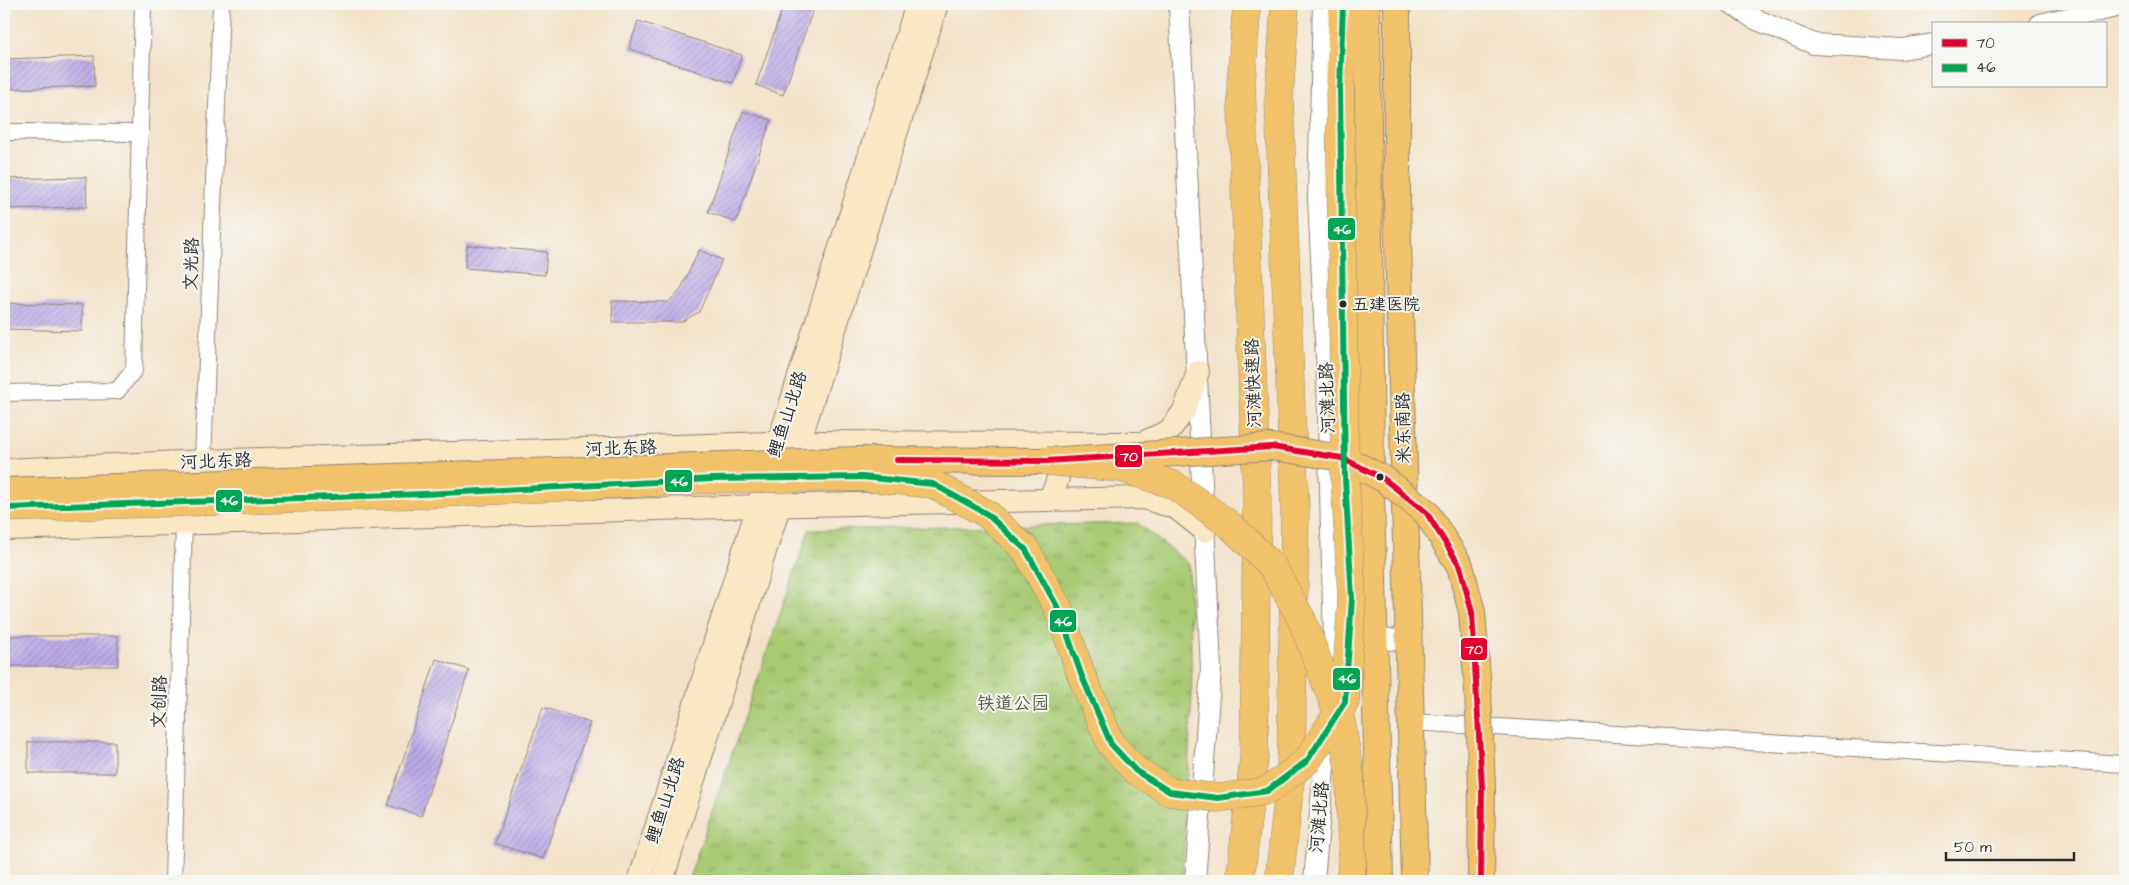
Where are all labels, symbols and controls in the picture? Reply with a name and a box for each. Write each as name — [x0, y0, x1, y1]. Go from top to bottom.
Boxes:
legend — [1932, 22, 2106, 88]
text: 70 — [1976, 33, 1995, 54]
text: 46 — [1976, 57, 1996, 78]
line badge: 46 — [1327, 217, 1356, 241]
text: 46 — [1333, 220, 1351, 240]
street label: 文光路 — [178, 237, 205, 291]
place label: 五建医院 — [1352, 293, 1420, 317]
marker: 五建医院 — [1338, 299, 1348, 309]
street label: 河滩快速路 — [1239, 338, 1268, 428]
street label: 河滩北路 — [1314, 362, 1341, 434]
street label: 鲤鱼山北路 — [762, 367, 813, 461]
street label: 米东南路 — [1390, 392, 1417, 464]
street label: 河北东路 — [585, 435, 657, 462]
line badge: 70 — [1114, 444, 1143, 468]
text: 70 — [1119, 447, 1138, 467]
street label: 河北东路 — [180, 448, 252, 475]
line badge: 46 — [664, 469, 693, 493]
text: 46 — [670, 472, 688, 492]
unlabelled marker — [1375, 472, 1385, 482]
line badge: 46 — [215, 489, 243, 513]
text: 46 — [220, 491, 238, 511]
line badge: 46 — [1049, 609, 1077, 633]
text: 46 — [1054, 612, 1072, 632]
line badge: 70 — [1460, 637, 1488, 661]
text: 70 — [1464, 640, 1483, 660]
line badge: 46 — [1332, 667, 1361, 691]
text: 46 — [1338, 669, 1356, 689]
street label: 文创路 — [146, 675, 173, 729]
park label: 铁道公园 — [977, 691, 1049, 716]
street label: 鲤鱼山北路 — [640, 753, 691, 847]
street label: 河滩北路 — [1304, 780, 1335, 854]
scale bar — [1946, 830, 2074, 862]
text: 50 m — [1954, 837, 1992, 858]

